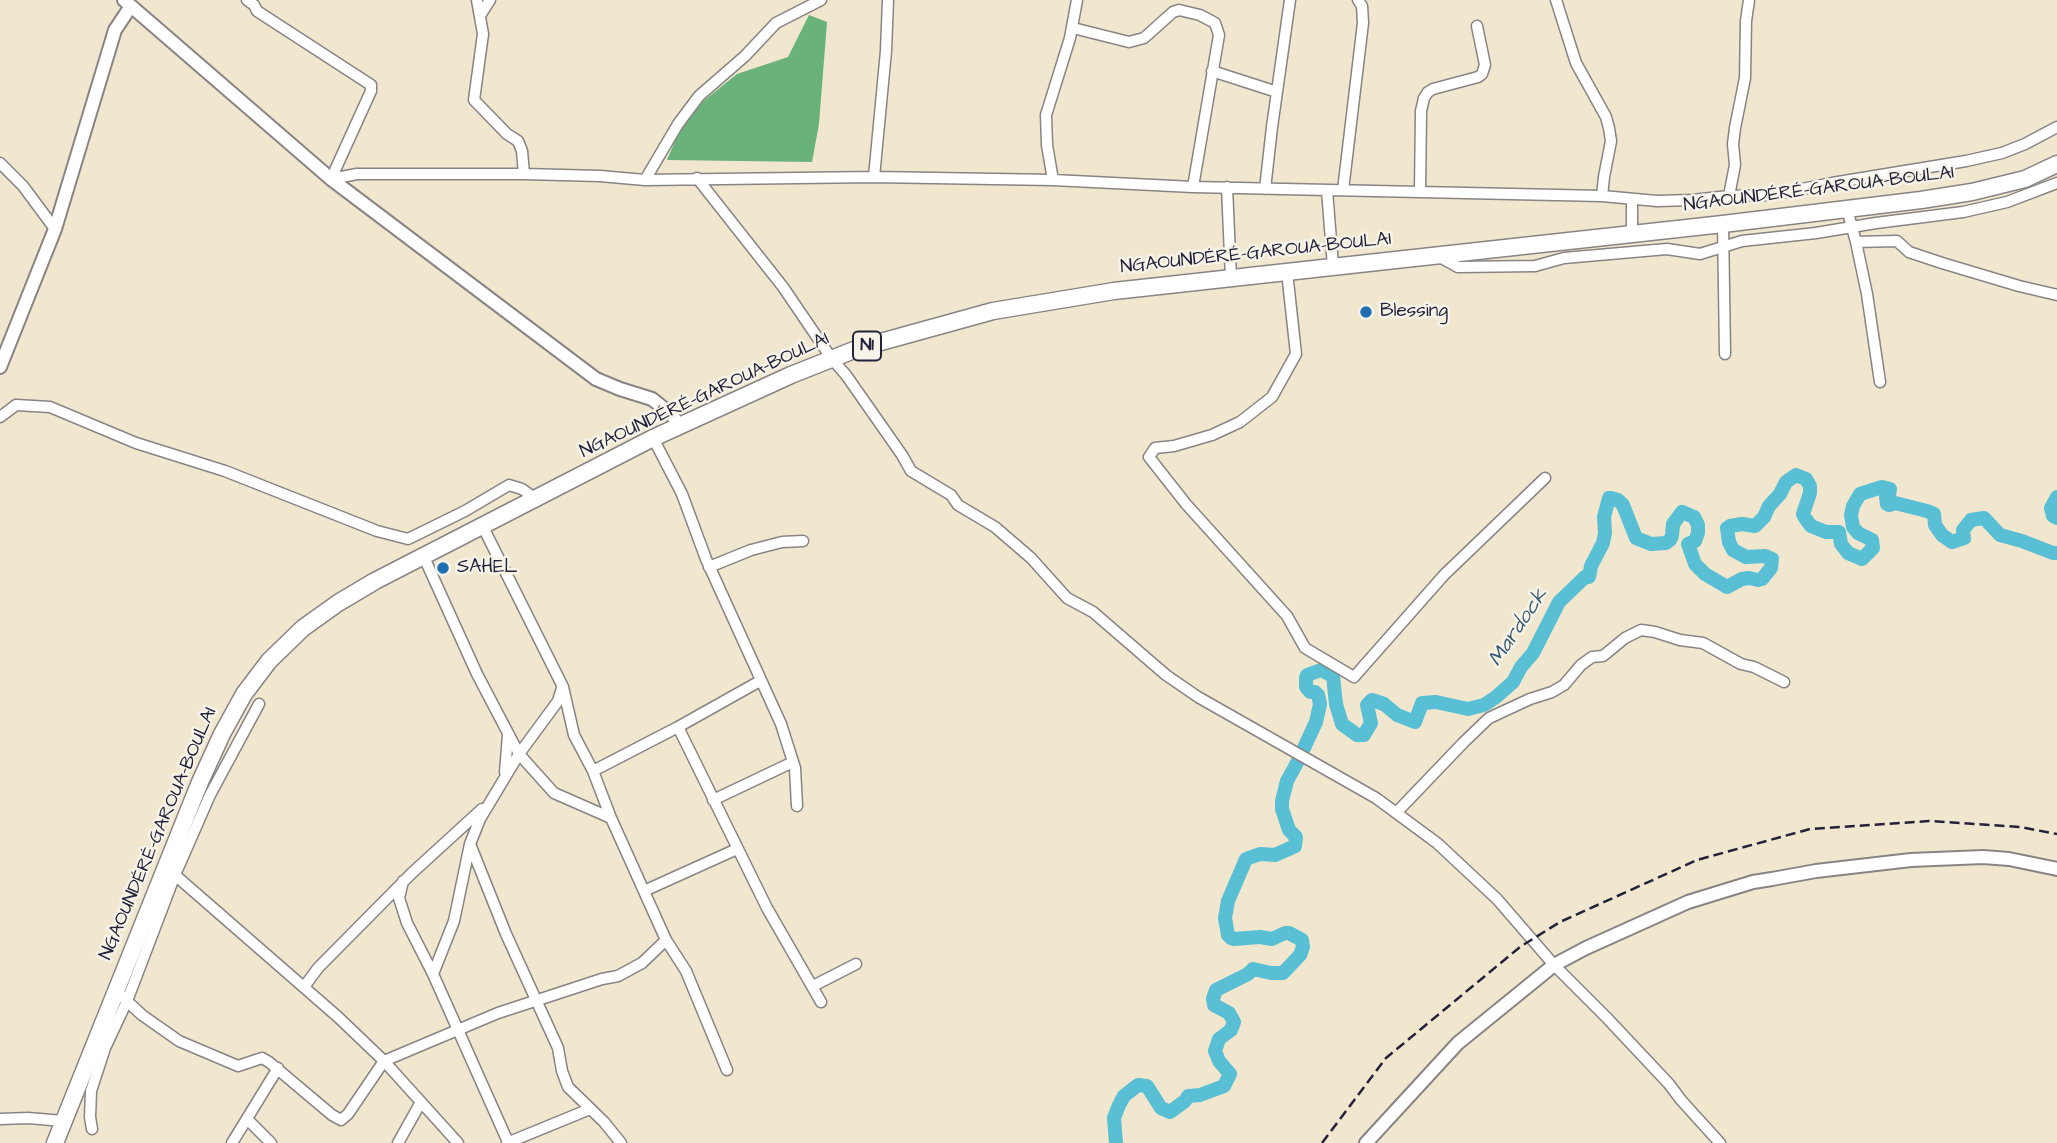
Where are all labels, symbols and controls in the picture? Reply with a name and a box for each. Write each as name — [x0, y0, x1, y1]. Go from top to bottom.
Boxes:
street label: NGAOUNDÉRÉ-GAROUA-BOULAI — [1682, 162, 1956, 218]
street label: NGAOUNDÉRÉ-GAROUA-BOULAI — [1119, 228, 1393, 280]
place label: Blessing — [1380, 301, 1448, 323]
marker: Blessing — [1358, 304, 1374, 320]
street label: NGAOUNDÉRÉ-GAROUA-BOULAI — [577, 328, 833, 464]
road number: N1 — [853, 332, 881, 360]
place label: SAHEL — [457, 557, 517, 579]
marker: SAHEL — [435, 560, 451, 576]
water label: Mardock — [1484, 584, 1554, 672]
street label: NGAOUNDÉRÉ-GAROUA-BOULAI — [95, 704, 223, 964]

